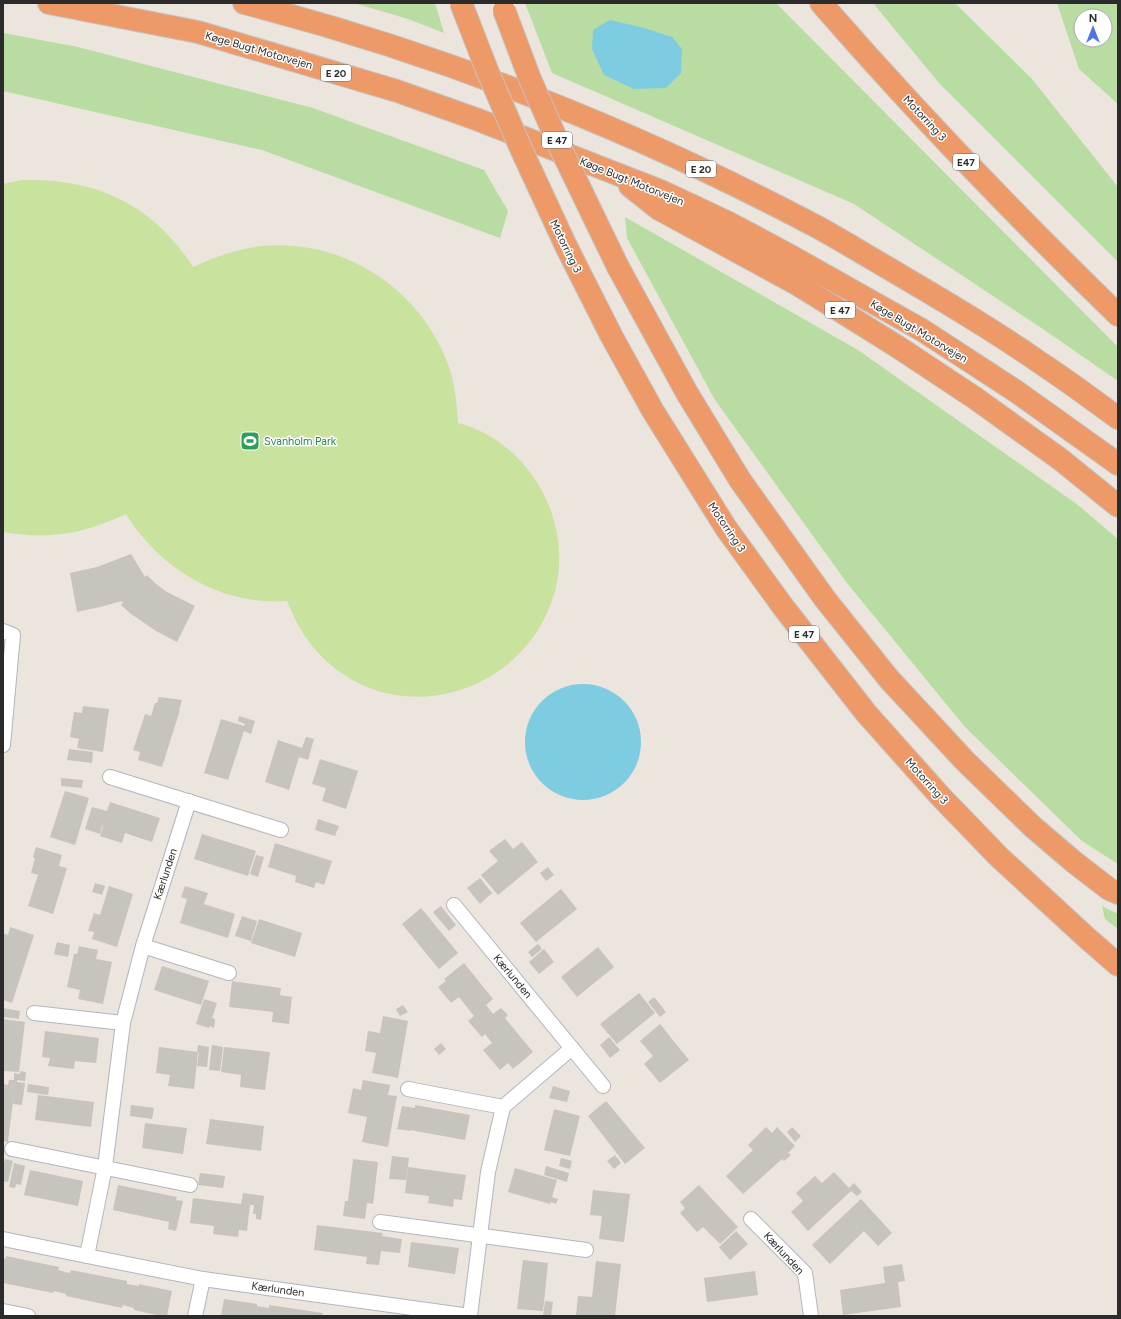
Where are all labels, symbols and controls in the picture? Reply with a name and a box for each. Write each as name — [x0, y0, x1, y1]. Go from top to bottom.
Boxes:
north arrow — [1073, 8, 1113, 48]
text: N — [1089, 12, 1097, 25]
street label: Køge Bugt Motorvejen — [204, 29, 314, 72]
road number: E 20 — [321, 65, 351, 81]
street label: Motorring 3 — [900, 93, 949, 144]
road number: E 47 — [542, 132, 572, 148]
road number: E47 — [953, 154, 979, 170]
street label: Køge Bugt Motorvejen — [578, 155, 686, 208]
road number: E 20 — [686, 161, 716, 177]
street label: Motorring 3 — [547, 218, 584, 275]
street label: Køge Bugt Motorvejen — [868, 297, 970, 366]
road number: E 47 — [825, 302, 855, 318]
sports icon: Svanholm Park — [239, 430, 261, 452]
place label: Svanholm Park — [264, 435, 337, 448]
street label: Motorring 3 — [705, 500, 748, 555]
road number: E 47 — [789, 626, 819, 642]
street label: Motorring 3 — [903, 756, 951, 807]
street label: Kærlunden — [151, 847, 180, 901]
street label: Kærlunden — [491, 952, 535, 1001]
street label: Kærlunden — [761, 1229, 807, 1277]
street label: Kærlunden — [251, 1279, 305, 1300]

